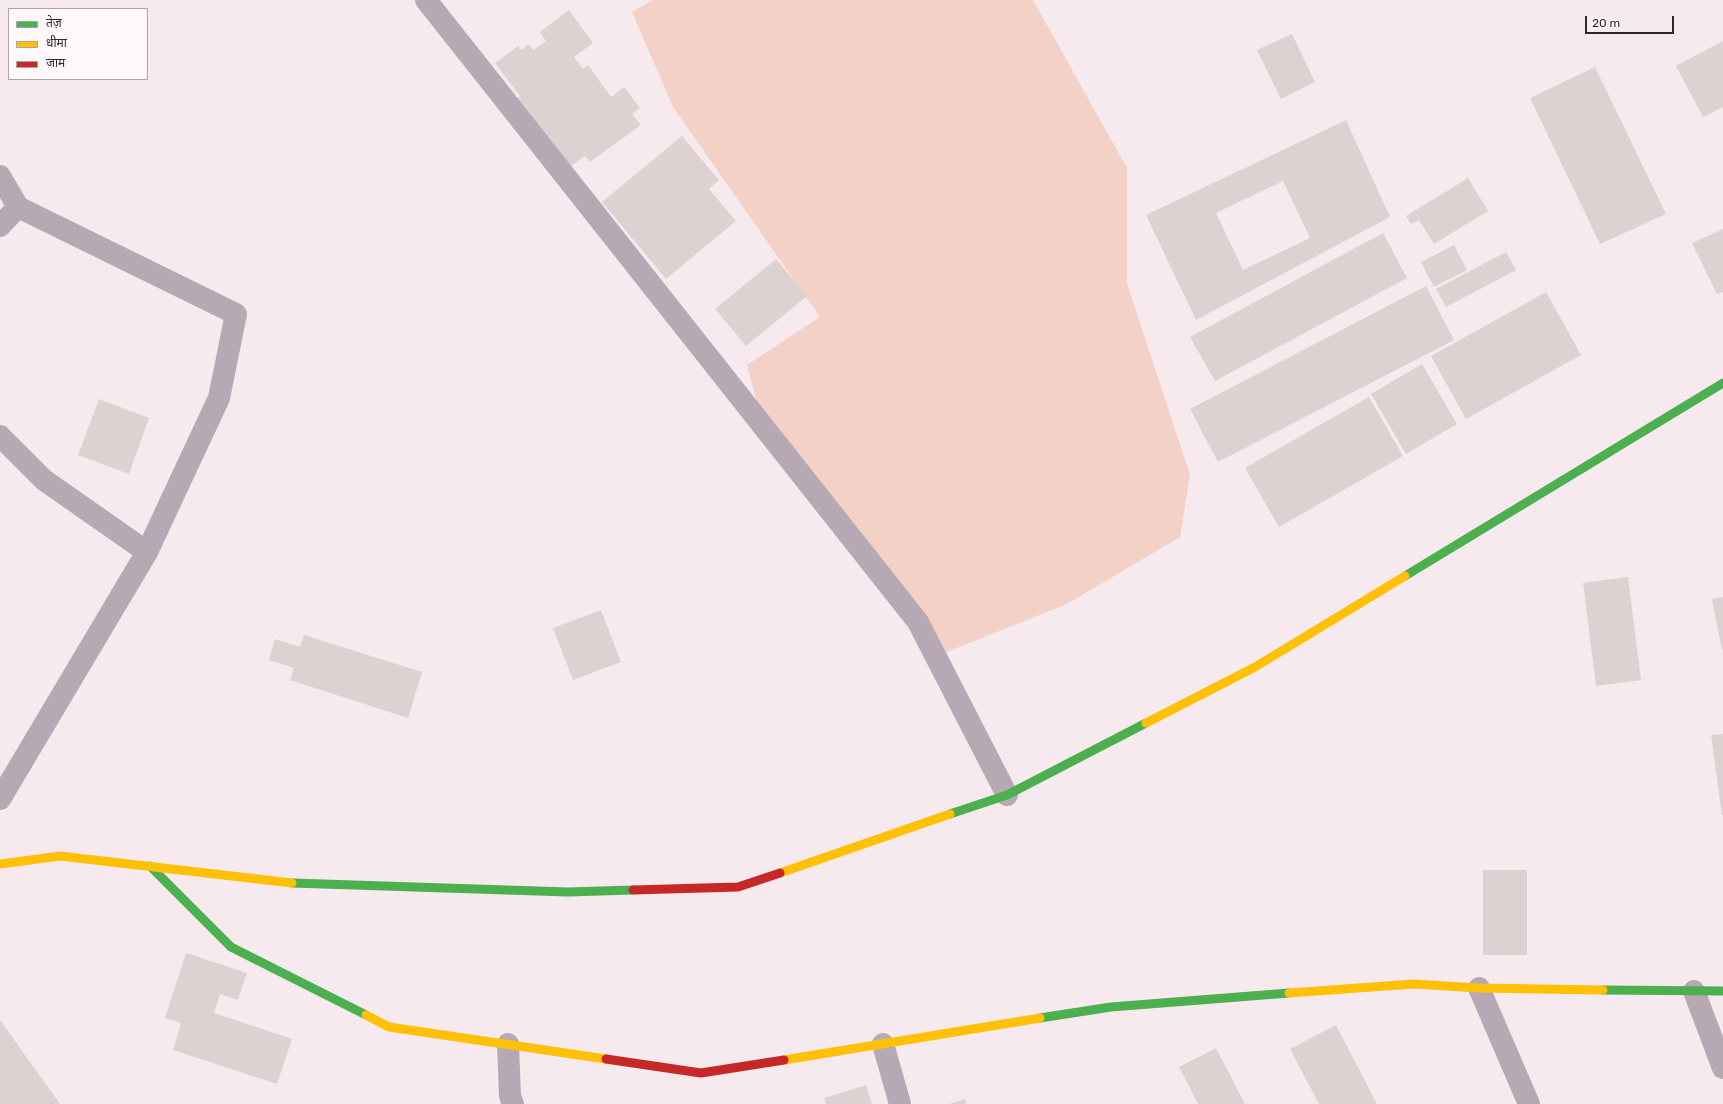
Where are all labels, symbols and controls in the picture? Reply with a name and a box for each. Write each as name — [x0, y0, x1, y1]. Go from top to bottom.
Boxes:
legend — [8, 8, 148, 80]
scale bar — [1587, 8, 1676, 34]
text: तेज़ — [46, 16, 62, 30]
text: 20 m — [1592, 16, 1620, 30]
text: धीमा — [46, 36, 67, 50]
text: जाम — [46, 56, 65, 70]

